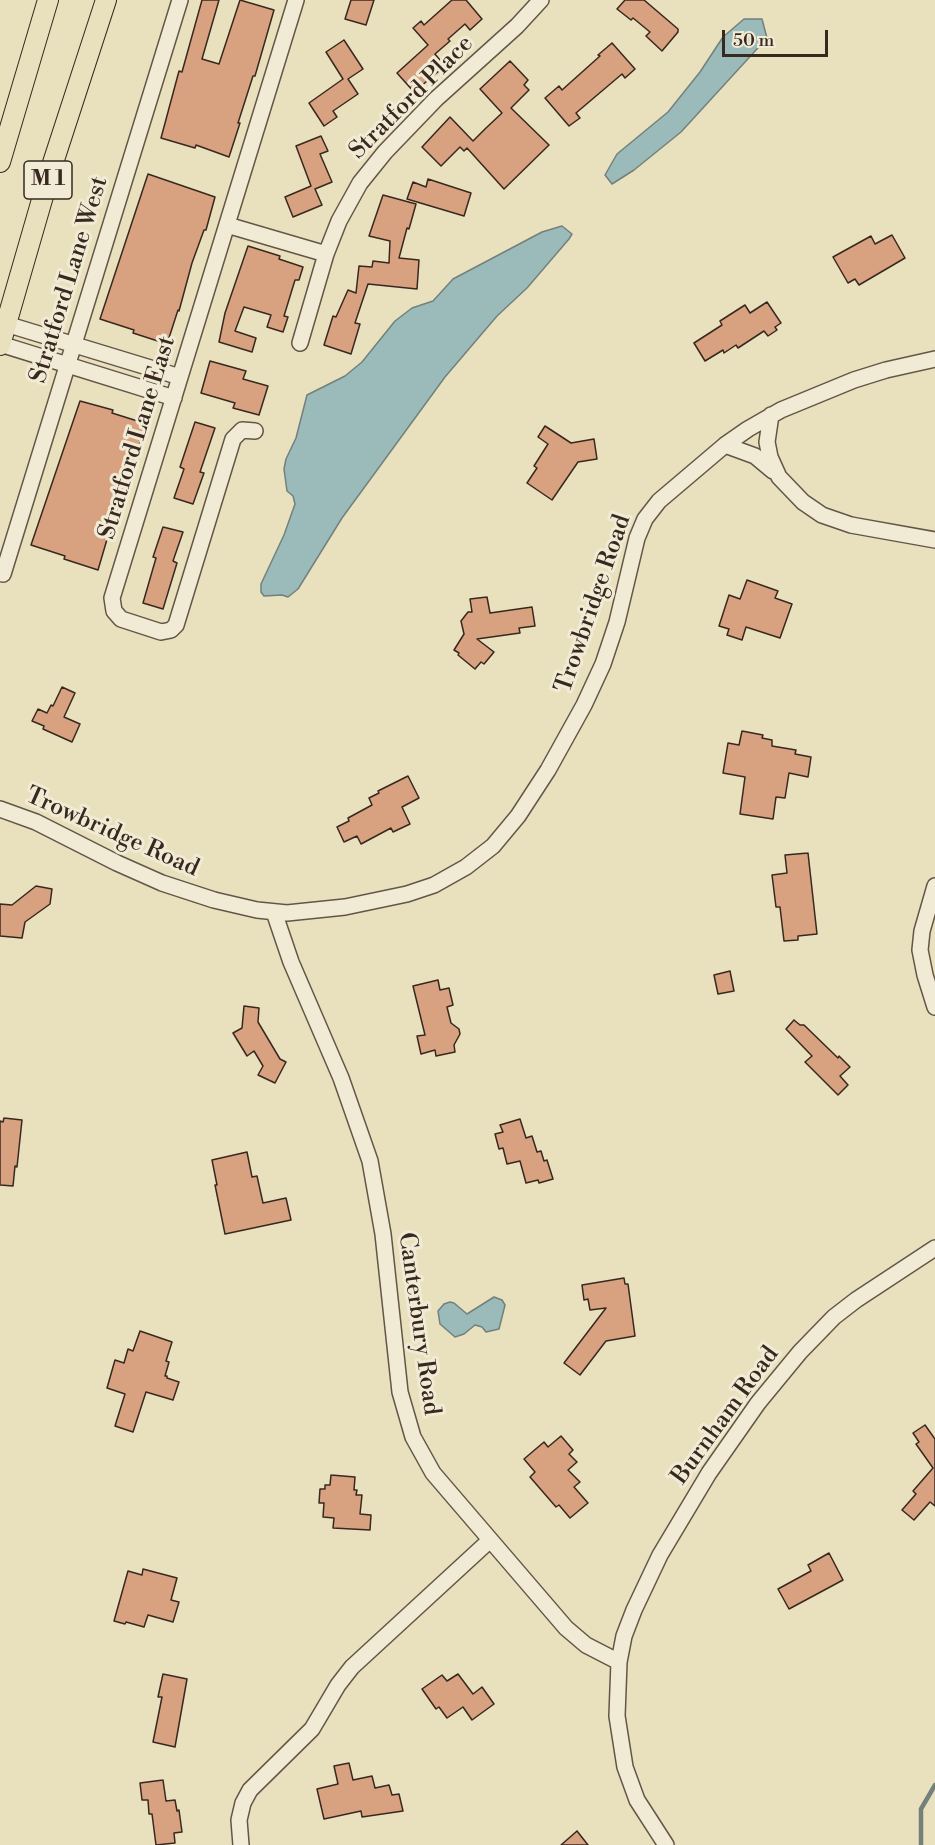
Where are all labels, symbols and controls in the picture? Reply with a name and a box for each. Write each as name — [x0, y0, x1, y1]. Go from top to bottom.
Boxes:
scale bar — [725, 18, 832, 56]
text: 50 m — [733, 29, 774, 52]
street label: Stratford Place — [344, 30, 480, 166]
road number: M 1 — [24, 161, 72, 199]
street label: Stratford Lane West — [25, 173, 115, 387]
street label: Stratford Lane East — [93, 333, 183, 543]
street label: Trowbridge Road — [550, 511, 638, 697]
street label: Trowbridge Road — [21, 782, 203, 884]
street label: Canterbury Road — [391, 1231, 445, 1417]
street label: Burnham Road — [666, 1341, 786, 1491]

